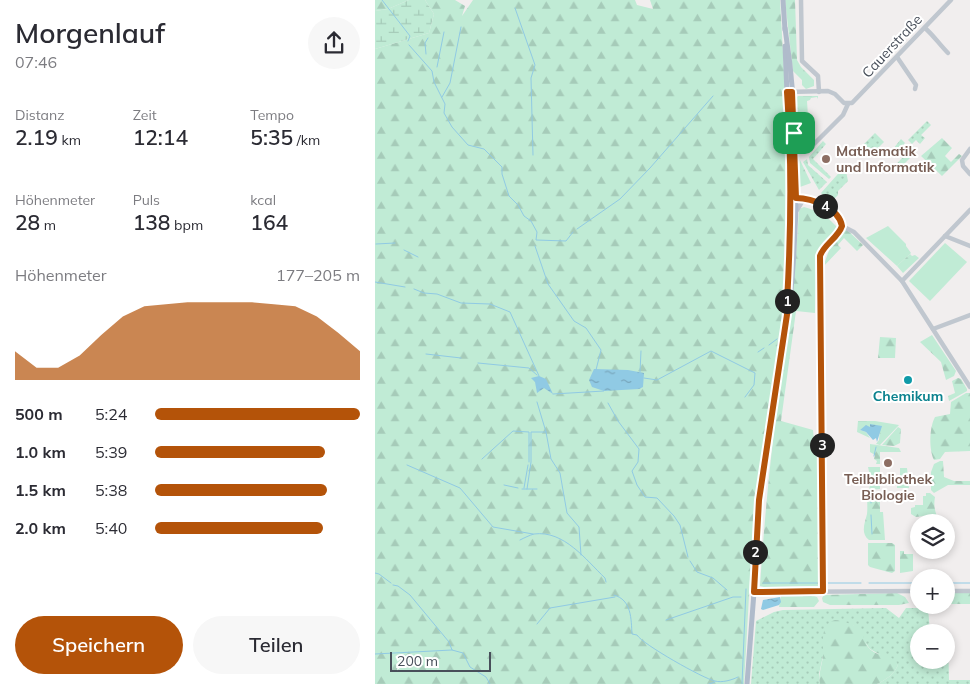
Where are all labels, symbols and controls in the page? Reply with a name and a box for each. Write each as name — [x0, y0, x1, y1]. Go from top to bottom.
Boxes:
street label: Cauerstraße — [858, 11, 926, 81]
text: Morgenlauf — [15, 15, 165, 50]
button: share — [308, 17, 360, 69]
text: 07:46 — [15, 52, 57, 72]
text: Distanz — [15, 106, 64, 124]
text: Zeit — [133, 106, 157, 124]
text: Tempo — [250, 106, 294, 124]
pin — [773, 112, 815, 154]
icon: arrive — [780, 119, 808, 147]
text: 2.19 — [15, 124, 58, 150]
text: 12:14 — [133, 124, 188, 150]
text: 5:35 — [250, 124, 293, 150]
text: km — [58, 131, 81, 149]
text: /km — [293, 131, 320, 149]
place label: Mathematik und Informatik — [836, 142, 935, 176]
marker: Mathematik und Informatik — [820, 153, 832, 165]
text: Höhenmeter — [15, 191, 95, 209]
text: Puls — [133, 191, 160, 209]
text: kcal — [250, 191, 276, 209]
pin: 4 — [813, 194, 837, 218]
text: 4 — [821, 197, 830, 215]
text: 28 — [15, 209, 40, 235]
text: 138 — [133, 209, 170, 235]
text: 164 — [250, 209, 288, 235]
text: m — [40, 216, 56, 234]
text: bpm — [170, 216, 203, 234]
text: Höhenmeter — [15, 265, 107, 285]
text: 177–205 m — [276, 265, 360, 285]
pin: 1 — [775, 288, 799, 314]
text: 1 — [783, 292, 792, 310]
marker: Chemikum — [902, 374, 914, 386]
place label: Chemikum — [873, 387, 943, 405]
text: 500 m — [15, 404, 63, 424]
text: 5:24 — [95, 404, 127, 424]
pin: 3 — [809, 432, 835, 458]
text: 3 — [818, 436, 827, 454]
text: 1.0 km — [15, 442, 66, 462]
text: 5:39 — [95, 442, 127, 462]
marker: Teilbibliothek Biologie — [882, 457, 894, 469]
place label: Teilbibliothek Biologie — [844, 470, 932, 504]
text: 1.5 km — [15, 480, 66, 500]
text: 5:38 — [95, 480, 127, 500]
map controls — [910, 514, 955, 669]
button: layers — [910, 514, 955, 559]
text: 2.0 km — [15, 518, 66, 538]
text: 5:40 — [95, 518, 127, 538]
pin: 2 — [743, 540, 767, 564]
text: 2 — [751, 543, 760, 561]
button: + — [910, 569, 955, 614]
button: Speichern — [15, 616, 183, 674]
button: Teilen — [193, 616, 360, 674]
button: − — [910, 624, 955, 669]
scale bar — [390, 649, 491, 672]
text: 200 m — [397, 652, 438, 670]

